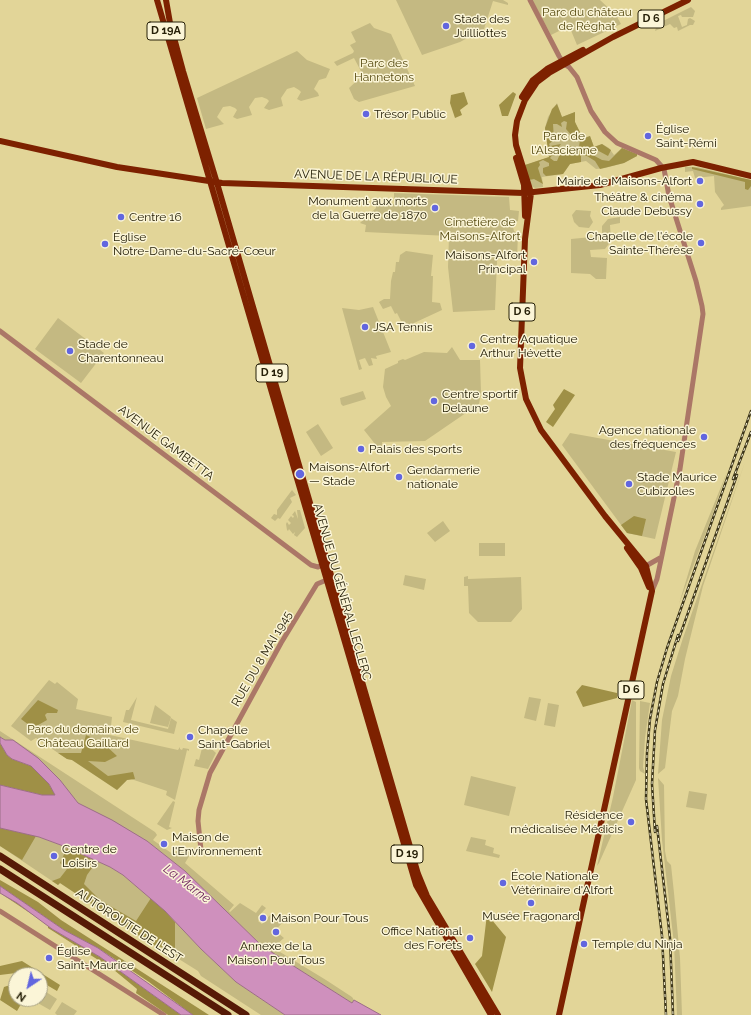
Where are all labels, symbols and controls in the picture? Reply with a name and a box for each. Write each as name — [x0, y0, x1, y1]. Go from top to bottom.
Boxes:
park label: Parc du château de Réghat — [542, 5, 632, 33]
road number: D 6 — [638, 10, 664, 28]
place label: Stade des Juilliottes — [454, 12, 510, 40]
marker: Stade des Juilliottes — [441, 21, 451, 31]
road number: D 19A — [147, 22, 185, 40]
park label: Parc des Hannetons — [354, 56, 414, 84]
place label: Trésor Public — [374, 107, 446, 121]
marker: Trésor Public — [361, 109, 371, 119]
place label: Église Saint-Rémi — [656, 122, 717, 150]
park label: Parc de l'Alsacienne — [531, 129, 597, 157]
marker: Église Saint-Rémi — [643, 131, 653, 141]
street label: AVENUE DE LA RÉPUBLIQUE — [294, 167, 458, 187]
place label: Mairie de Maisons-Alfort — [557, 174, 692, 188]
marker: Mairie de Maisons-Alfort — [695, 176, 705, 186]
place label: Théâtre & cinéma Claude Debussy — [594, 190, 692, 218]
place label: Monument aux morts de la Guerre de 1870 — [308, 194, 427, 222]
marker: Théâtre & cinéma Claude Debussy — [695, 199, 705, 209]
marker: Monument aux morts de la Guerre de 1870 — [430, 203, 440, 213]
place label: Centre 16 — [129, 210, 182, 224]
marker: Centre 16 — [116, 212, 126, 222]
park label: Cimetière de Maisons-Alfort — [440, 215, 520, 243]
place label: Chapelle de l'école Sainte-Thérèse — [587, 229, 693, 257]
place label: Église Notre-Dame-du-Sacré-Cœur — [113, 230, 276, 258]
marker: Chapelle de l'école Sainte-Thérèse — [696, 238, 706, 248]
marker: Église Notre-Dame-du-Sacré-Cœur — [100, 239, 110, 249]
place label: Maisons-Alfort Principal — [445, 248, 526, 276]
marker: Maisons-Alfort Principal — [529, 257, 539, 267]
road number: D 6 — [509, 303, 535, 321]
place label: JSA Tennis — [373, 320, 432, 334]
marker: JSA Tennis — [360, 322, 370, 332]
place label: Centre Aquatique Arthur Hévette — [480, 332, 578, 360]
place label: Stade de Charentonneau — [78, 337, 164, 365]
marker: Centre Aquatique Arthur Hévette — [467, 341, 477, 351]
marker: Stade de Charentonneau — [65, 346, 75, 356]
road number: D 19 — [256, 364, 288, 382]
place label: Centre sportif Delaune — [442, 387, 518, 415]
marker: Centre sportif Delaune — [429, 396, 439, 406]
street label: AVENUE GAMBETTA — [115, 402, 217, 484]
place label: Agence nationale des fréquences — [599, 423, 696, 451]
marker: Agence nationale des fréquences — [699, 432, 709, 442]
place label: Palais des sports — [369, 442, 462, 456]
marker: Palais des sports — [356, 444, 366, 454]
place label: Maisons-Alfort — Stade — [309, 460, 390, 488]
place label: Gendarmerie nationale — [407, 463, 480, 491]
marker: Maisons-Alfort — Stade — [294, 468, 306, 480]
place label: Stade Maurice Cubizolles — [637, 470, 717, 498]
marker: Gendarmerie nationale — [394, 472, 404, 482]
marker: Stade Maurice Cubizolles — [624, 479, 634, 489]
street label: AVENUE DU GÉNÉRAL LECLERC — [310, 502, 374, 682]
street label: RUE DU 8 MAI 1945 — [229, 609, 295, 709]
road number: D 6 — [618, 681, 644, 699]
park label: Parc du domaine de Château Gaillard — [27, 722, 139, 750]
place label: Chapelle Saint-Gabriel — [198, 723, 270, 751]
marker: Chapelle Saint-Gabriel — [185, 732, 195, 742]
place label: Résidence médicalisée Médicis — [510, 808, 623, 836]
marker: Résidence médicalisée Médicis — [626, 817, 636, 827]
place label: Maison de l'Environnement — [172, 830, 262, 858]
marker: Maison de l'Environnement — [159, 839, 169, 849]
place label: Centre de Loisirs — [62, 842, 117, 870]
road number: D 19 — [391, 845, 423, 863]
marker: Centre de Loisirs — [49, 851, 59, 861]
water label: La Marne — [160, 861, 214, 907]
place label: École Nationale Vétérinaire d'Alfort — [511, 869, 613, 897]
marker: École Nationale Vétérinaire d'Alfort — [498, 878, 508, 888]
street label: AUTOROUTE DE L’EST — [73, 886, 185, 966]
marker: Musée Fragonard — [526, 898, 536, 908]
place label: Musée Fragonard — [482, 909, 580, 923]
place label: Maison Pour Tous — [271, 911, 369, 925]
marker: Maison Pour Tous — [258, 913, 268, 923]
place label: Office National des Forêts — [381, 924, 462, 952]
marker: Annexe de la Maison Pour Tous — [271, 927, 281, 937]
marker: Office National des Forêts — [465, 933, 475, 943]
place label: Temple du Ninja — [592, 937, 683, 951]
place label: Annexe de la Maison Pour Tous — [227, 939, 325, 967]
marker: Temple du Ninja — [579, 939, 589, 949]
place label: Église Saint-Maurice — [57, 944, 134, 972]
marker: Église Saint-Maurice — [44, 953, 54, 963]
north arrow — [8, 967, 48, 1007]
text: N — [14, 989, 29, 1004]

